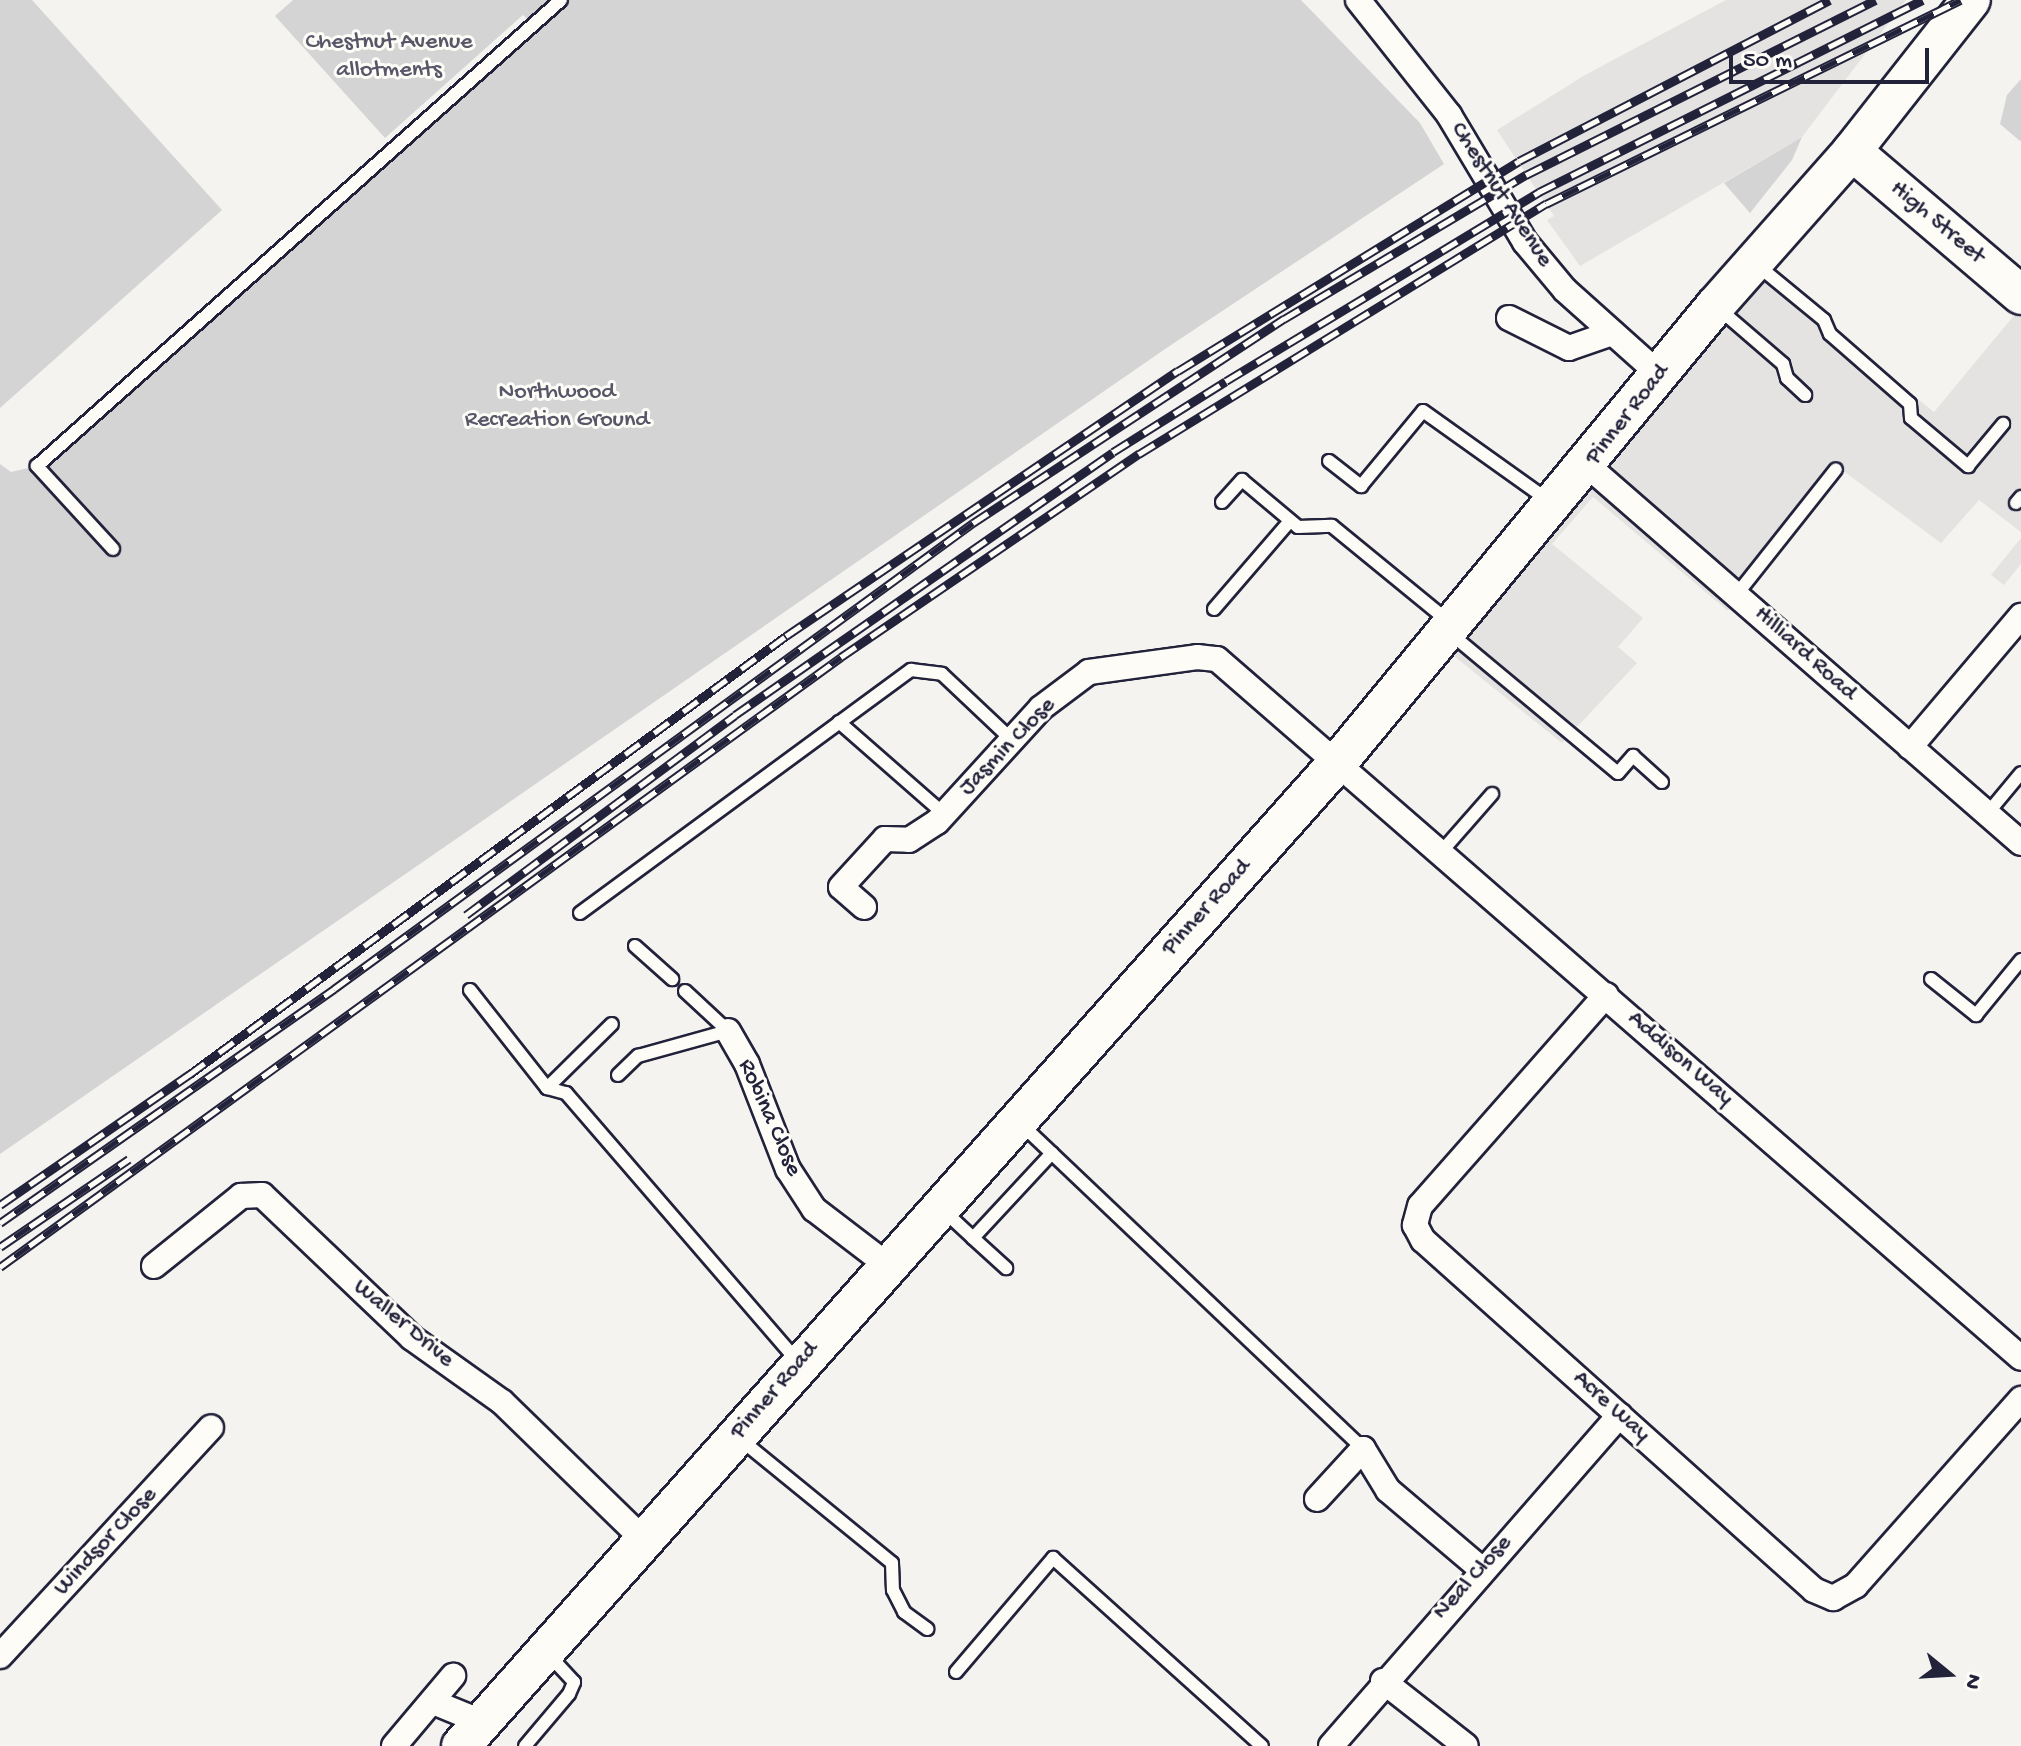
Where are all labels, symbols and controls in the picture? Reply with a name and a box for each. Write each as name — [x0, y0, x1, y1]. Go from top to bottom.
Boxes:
park label: Chestnut Avenue allotments — [305, 29, 473, 85]
scale bar — [1733, 32, 1933, 82]
text: 50 m — [1743, 47, 1792, 76]
street label: Chestnut Avenue — [1443, 117, 1559, 273]
street label: High Street — [1884, 175, 1990, 271]
street label: Pinner Road — [1580, 359, 1676, 471]
park label: Northwood Recreation Ground — [465, 379, 649, 435]
street label: Hilliard Road — [1748, 600, 1862, 708]
street label: Jasmin Close — [954, 692, 1062, 802]
street label: Pinner Road — [1156, 854, 1258, 962]
street label: Addison Way — [1621, 1005, 1739, 1113]
street label: Robina Close — [730, 1055, 808, 1181]
street label: Waller Drive — [347, 1273, 459, 1375]
street label: Pinner Road — [725, 1336, 825, 1446]
street label: Acre Way — [1566, 1365, 1656, 1449]
street label: Windsor Close — [48, 1482, 164, 1602]
street label: Neal Close — [1427, 1530, 1519, 1626]
north arrow — [1909, 1634, 1989, 1714]
text: N — [1957, 1671, 1986, 1692]

